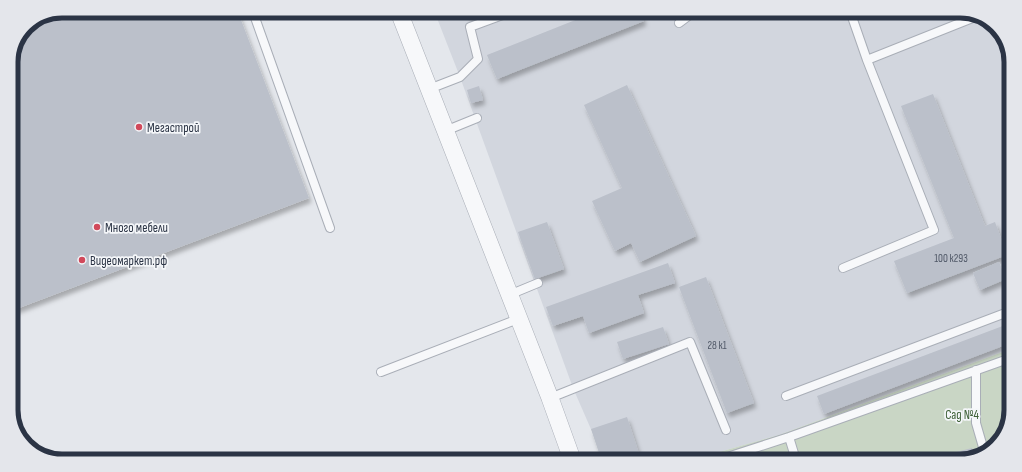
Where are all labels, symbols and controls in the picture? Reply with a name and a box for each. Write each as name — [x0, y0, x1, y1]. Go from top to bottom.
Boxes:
place label: Мегастрой — [147, 120, 199, 136]
marker: Мегастрой — [134, 122, 144, 132]
place label: Много мебели — [105, 220, 168, 236]
marker: Много мебели — [92, 222, 102, 232]
house number: 100 к293 — [934, 252, 968, 265]
place label: Видеомаркет.рф — [90, 253, 167, 269]
marker: Видеомаркет.рф — [77, 255, 87, 265]
house number: 28 к1 — [707, 339, 727, 352]
park label: Сад №4 — [945, 407, 979, 423]

